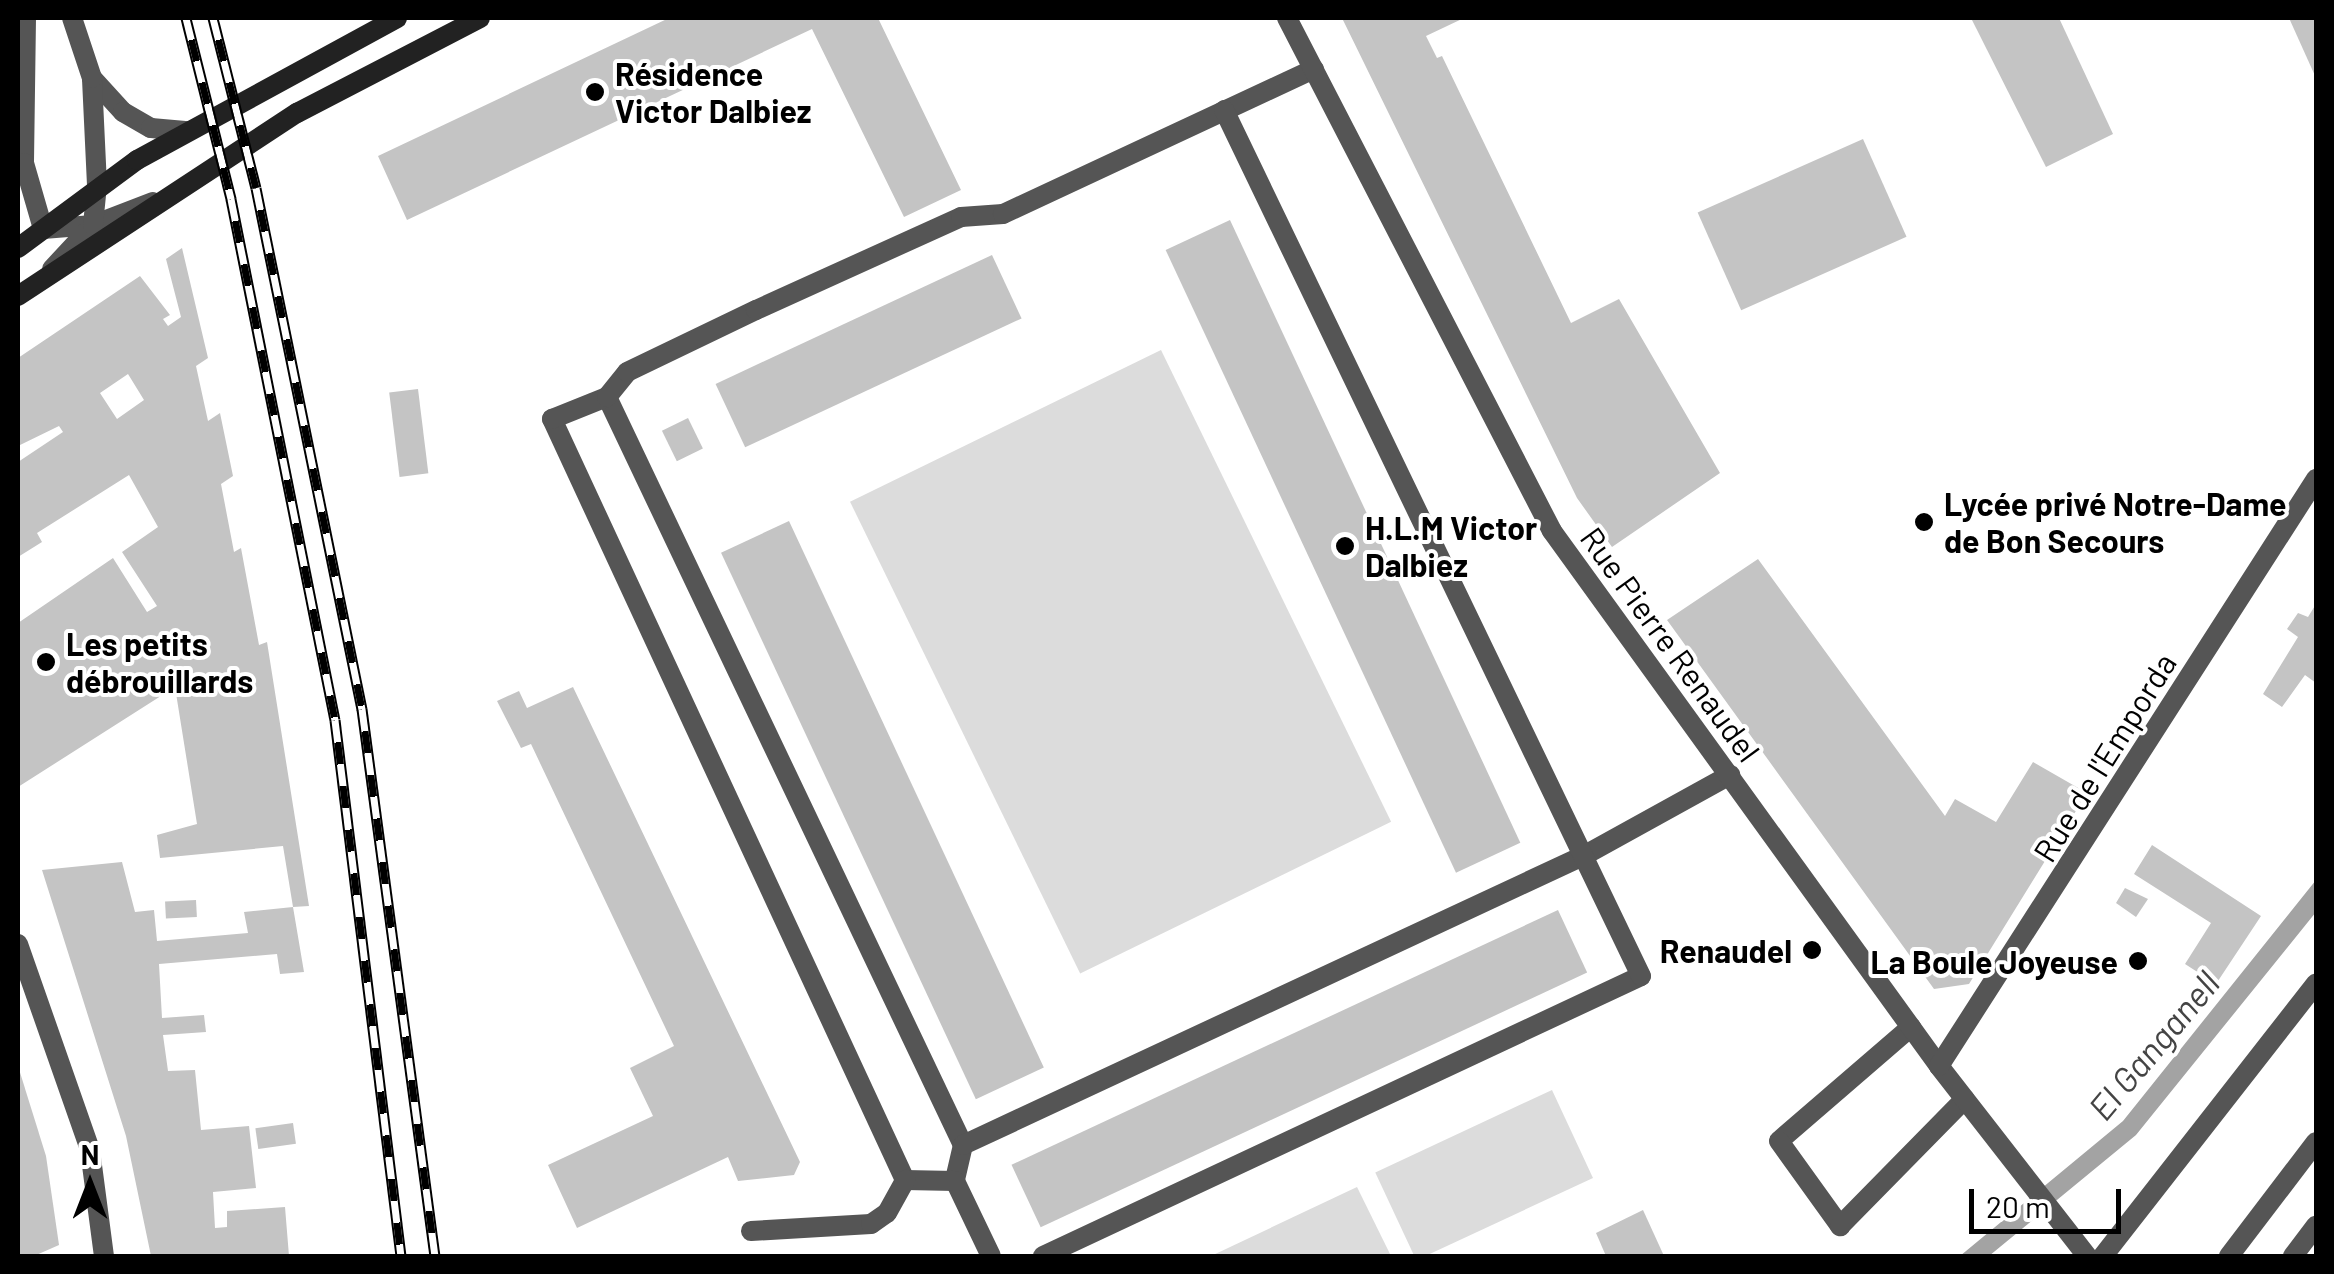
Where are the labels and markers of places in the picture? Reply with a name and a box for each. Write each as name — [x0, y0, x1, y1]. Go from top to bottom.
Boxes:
place label: Résidence Victor Dalbiez — [615, 55, 812, 130]
marker: Résidence Victor Dalbiez — [584, 81, 606, 103]
place label: Lycée privé Notre-Dame de Bon Secours — [1944, 485, 2287, 560]
place label: H.L.M Victor Dalbiez — [1365, 509, 1537, 584]
marker: Lycée privé Notre-Dame de Bon Secours — [1913, 511, 1935, 533]
marker: H.L.M Victor Dalbiez — [1334, 535, 1356, 557]
place label: Les petits débrouillards — [66, 625, 253, 700]
marker: Les petits débrouillards — [35, 651, 57, 673]
place label: Renaudel — [1660, 931, 1792, 969]
marker: Renaudel — [1801, 939, 1823, 961]
place label: La Boule Joyeuse — [1871, 942, 2118, 980]
marker: La Boule Joyeuse — [2127, 950, 2149, 972]

